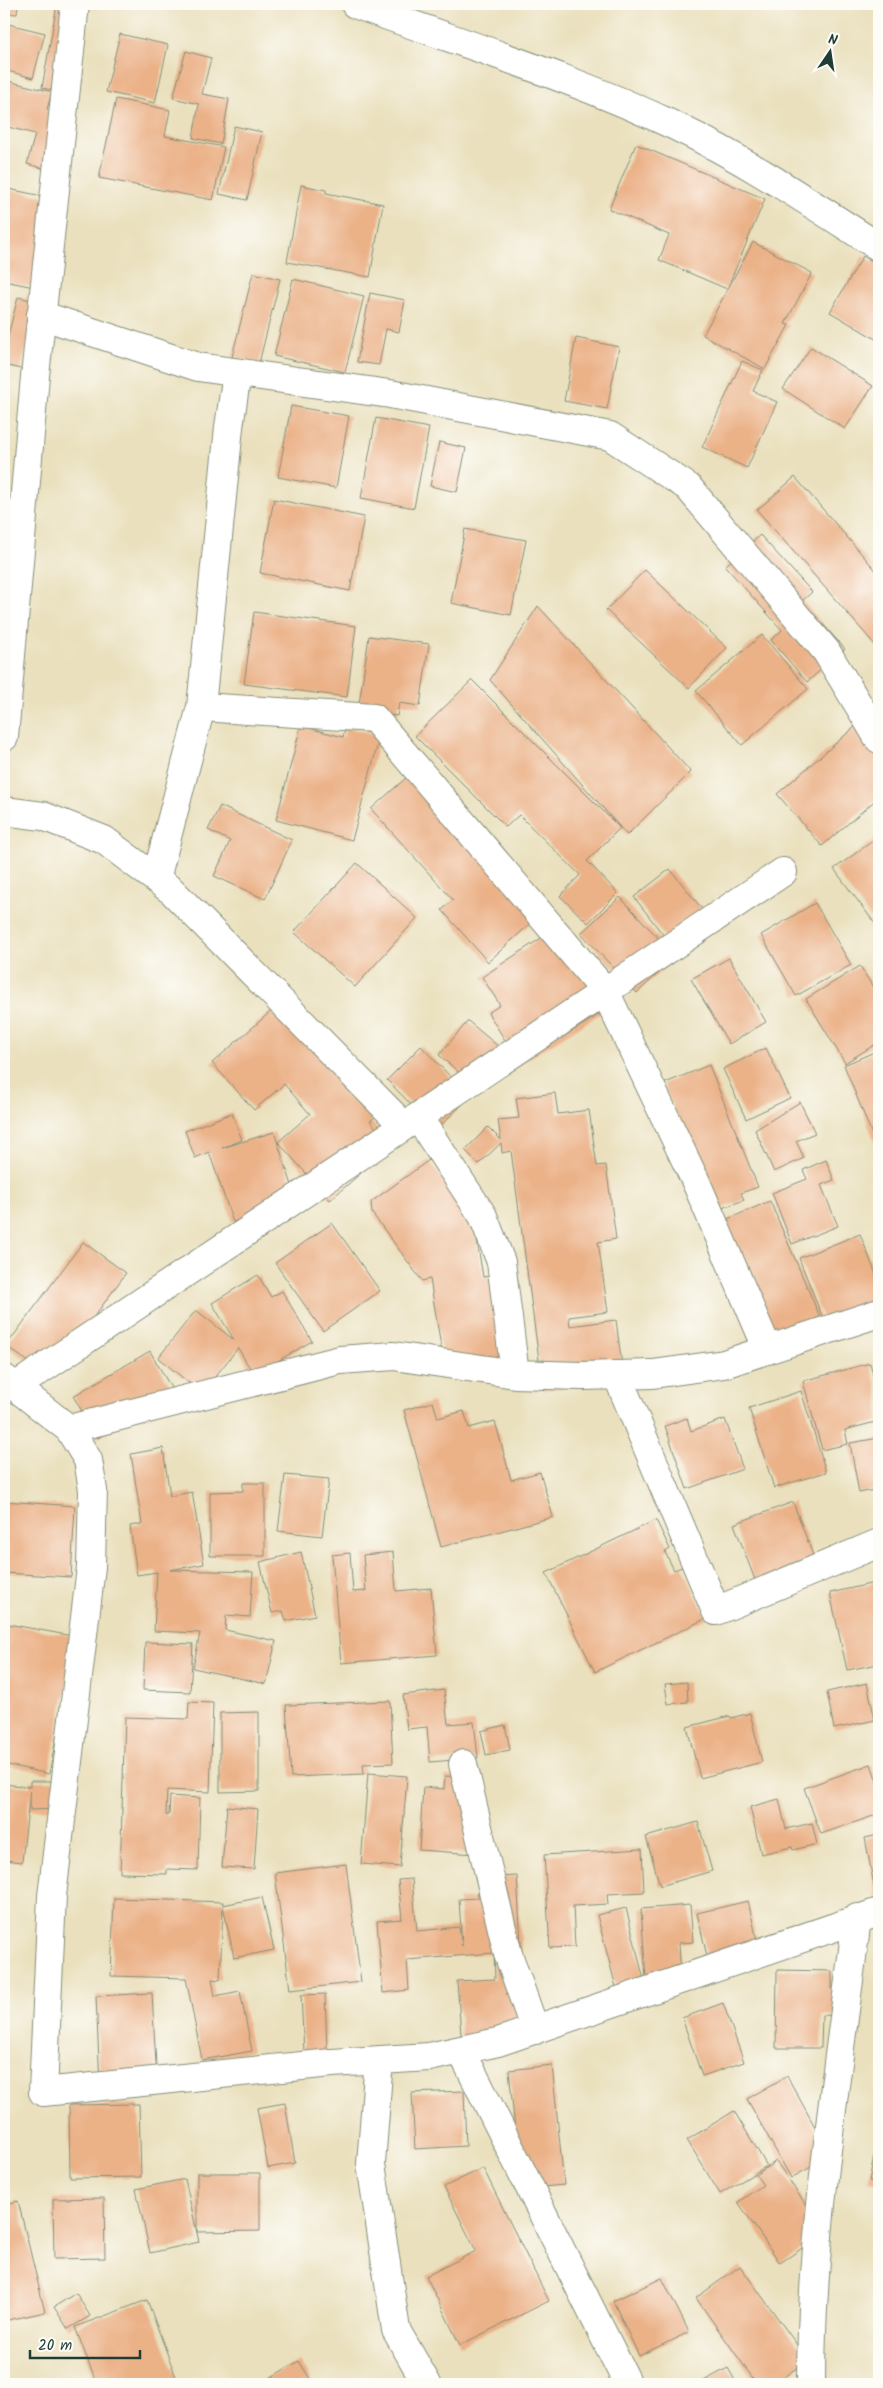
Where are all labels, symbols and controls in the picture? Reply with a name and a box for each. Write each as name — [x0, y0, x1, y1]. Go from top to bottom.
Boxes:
north arrow — [806, 28, 856, 78]
text: N — [826, 29, 840, 52]
scale bar — [30, 2328, 140, 2360]
text: 20 m — [38, 2334, 72, 2358]

